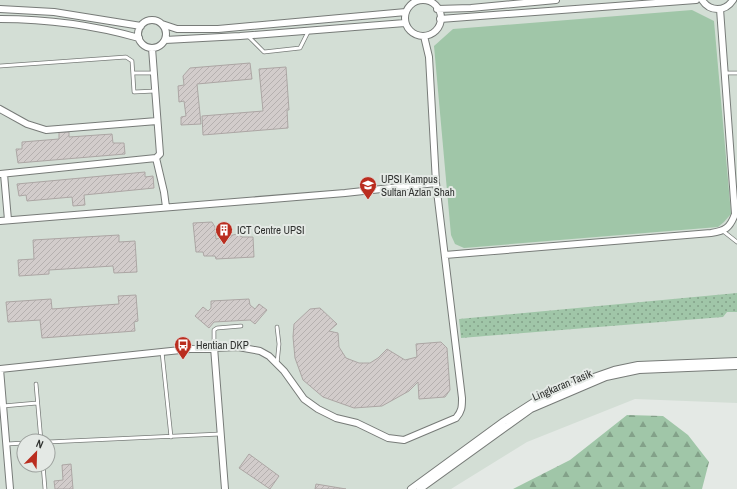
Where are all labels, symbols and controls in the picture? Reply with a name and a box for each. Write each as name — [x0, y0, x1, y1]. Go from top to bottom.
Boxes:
place label: UPSI Kampus Sultan Azlan Shah — [381, 172, 455, 199]
school or university icon: UPSI Kampus Sultan Azlan Shah — [358, 175, 378, 200]
building icon: ICT Centre UPSI — [214, 220, 234, 245]
place label: ICT Centre UPSI — [237, 223, 305, 237]
bus stop icon: Hentian DKP — [173, 335, 193, 360]
place label: Hentian DKP — [196, 338, 249, 352]
street label: Lingkaran Tasik — [530, 366, 595, 404]
north arrow — [16, 433, 56, 473]
text: N — [34, 436, 46, 452]

